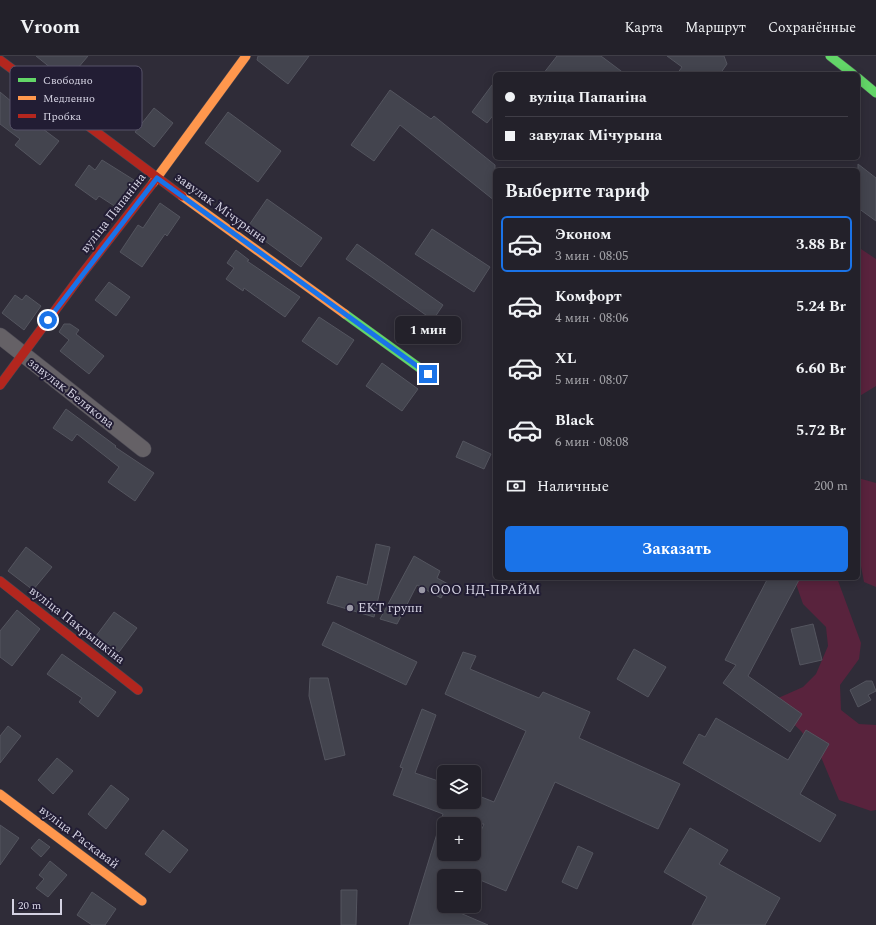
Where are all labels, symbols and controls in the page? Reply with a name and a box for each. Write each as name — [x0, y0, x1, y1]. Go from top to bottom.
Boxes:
text: Vroom — [20, 13, 80, 42]
text: Карта — [625, 17, 663, 38]
text: Маршрут — [685, 17, 746, 38]
text: Сохранённые — [768, 17, 856, 38]
legend — [10, 66, 142, 130]
text: Свободно — [43, 72, 93, 89]
text: вуліца Папаніна — [529, 86, 647, 109]
text: Медленно — [43, 90, 95, 107]
text: Пробка — [43, 108, 82, 125]
text: завулак Мічурына — [529, 124, 662, 147]
street label: вуліца Папаніна — [75, 168, 151, 258]
street label: завулак Мічурына — [171, 168, 272, 249]
text: Выберите тариф — [505, 178, 650, 205]
text: Эконом — [555, 223, 611, 246]
icon: car — [507, 226, 543, 262]
text: 3.88 Br — [796, 233, 846, 256]
text: 3 мин · 08:05 — [555, 246, 628, 266]
text: Комфорт — [555, 285, 622, 308]
icon: car — [507, 288, 543, 324]
text: 5.24 Br — [796, 295, 846, 318]
text: 4 мин · 08:06 — [555, 308, 628, 328]
route start — [39, 311, 57, 329]
callout: 1 мин — [395, 316, 461, 344]
text: 1 мин — [410, 320, 446, 340]
text: XL — [555, 347, 576, 370]
icon: car — [507, 350, 543, 386]
street label: завулак Белякова — [23, 353, 119, 434]
text: 6.60 Br — [796, 357, 846, 380]
route end — [419, 365, 437, 383]
text: 5 мин · 08:07 — [555, 370, 628, 390]
text: Black — [555, 409, 594, 432]
icon: car — [507, 412, 543, 448]
text: 5.72 Br — [796, 419, 846, 442]
text: 6 мин · 08:08 — [555, 432, 628, 452]
icon: cash — [505, 475, 527, 497]
text: Наличные — [537, 475, 609, 498]
text: 200 m — [814, 476, 848, 496]
button: Заказать — [505, 526, 848, 572]
place label: ООО НД-ПРАЙМ — [430, 580, 540, 600]
street label: вуліца Пакрышкіна — [25, 581, 130, 669]
marker: ООО НД-ПРАЙМ — [417, 585, 427, 595]
place label: ЕКТ групп — [358, 598, 422, 618]
marker: ЕКТ групп — [345, 603, 355, 613]
map controls — [437, 765, 481, 913]
button: layers — [437, 765, 481, 809]
street label: вуліца Раскавай — [35, 800, 124, 874]
button: + — [437, 817, 481, 861]
button: − — [437, 869, 481, 913]
scale bar — [12, 897, 62, 916]
text: 20 m — [18, 897, 41, 914]

